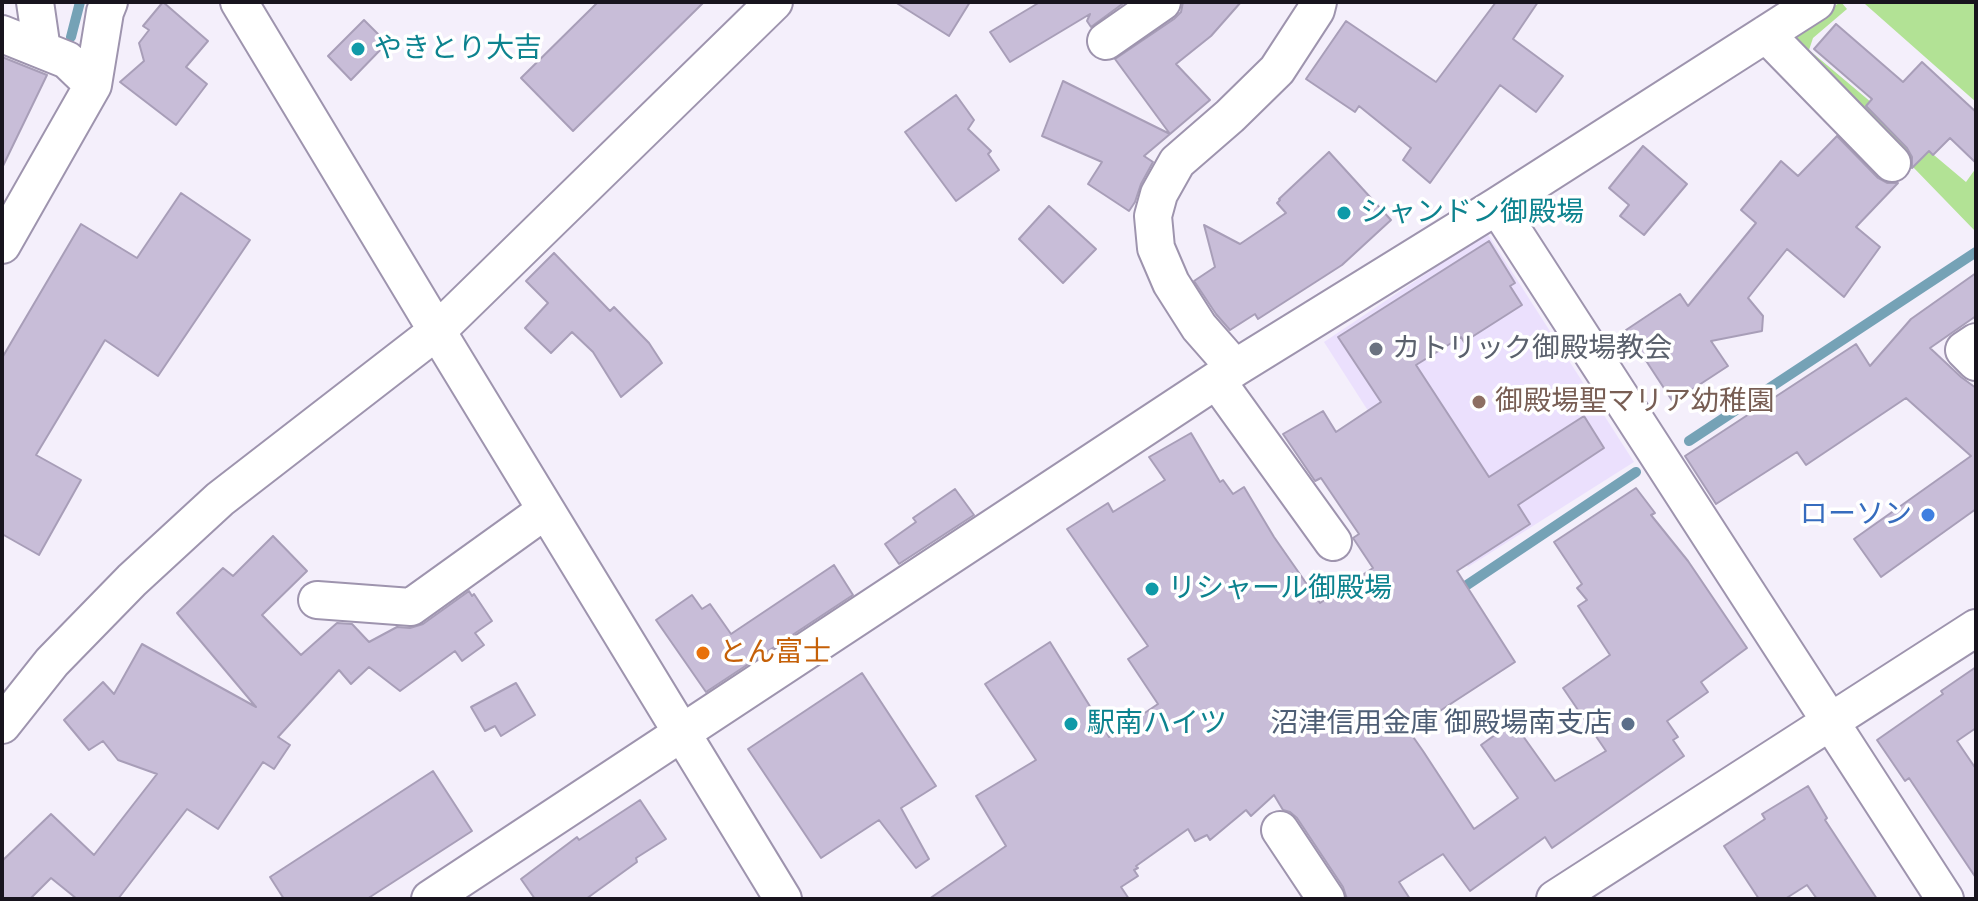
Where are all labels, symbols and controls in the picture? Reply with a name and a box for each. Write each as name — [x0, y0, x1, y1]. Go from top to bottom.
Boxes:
place label: やきとり大吉 — [374, 32, 542, 66]
marker: やきとり大吉 — [349, 40, 367, 58]
place label: シャンドン御殿場 — [1360, 196, 1584, 230]
marker: シャンドン御殿場 — [1335, 204, 1353, 222]
place label: カトリック御殿場教会 — [1392, 332, 1672, 366]
marker: カトリック御殿場教会 — [1367, 340, 1385, 358]
place label: 御殿場聖マリア幼稚園 — [1495, 385, 1775, 419]
marker: 御殿場聖マリア幼稚園 — [1470, 393, 1488, 411]
place label: ローソン — [1800, 498, 1912, 532]
marker: ローソン — [1919, 506, 1937, 524]
place label: リシャール御殿場 — [1168, 572, 1392, 606]
marker: リシャール御殿場 — [1143, 580, 1161, 598]
place label: とん富士 — [719, 636, 831, 670]
marker: とん富士 — [694, 644, 712, 662]
place label: 駅南ハイツ — [1087, 707, 1227, 741]
place label: 沼津信用金庫 御殿場南支店 — [1270, 707, 1612, 741]
marker: 駅南ハイツ — [1062, 715, 1080, 733]
marker: 沼津信用金庫 御殿場南支店 — [1619, 715, 1637, 733]

